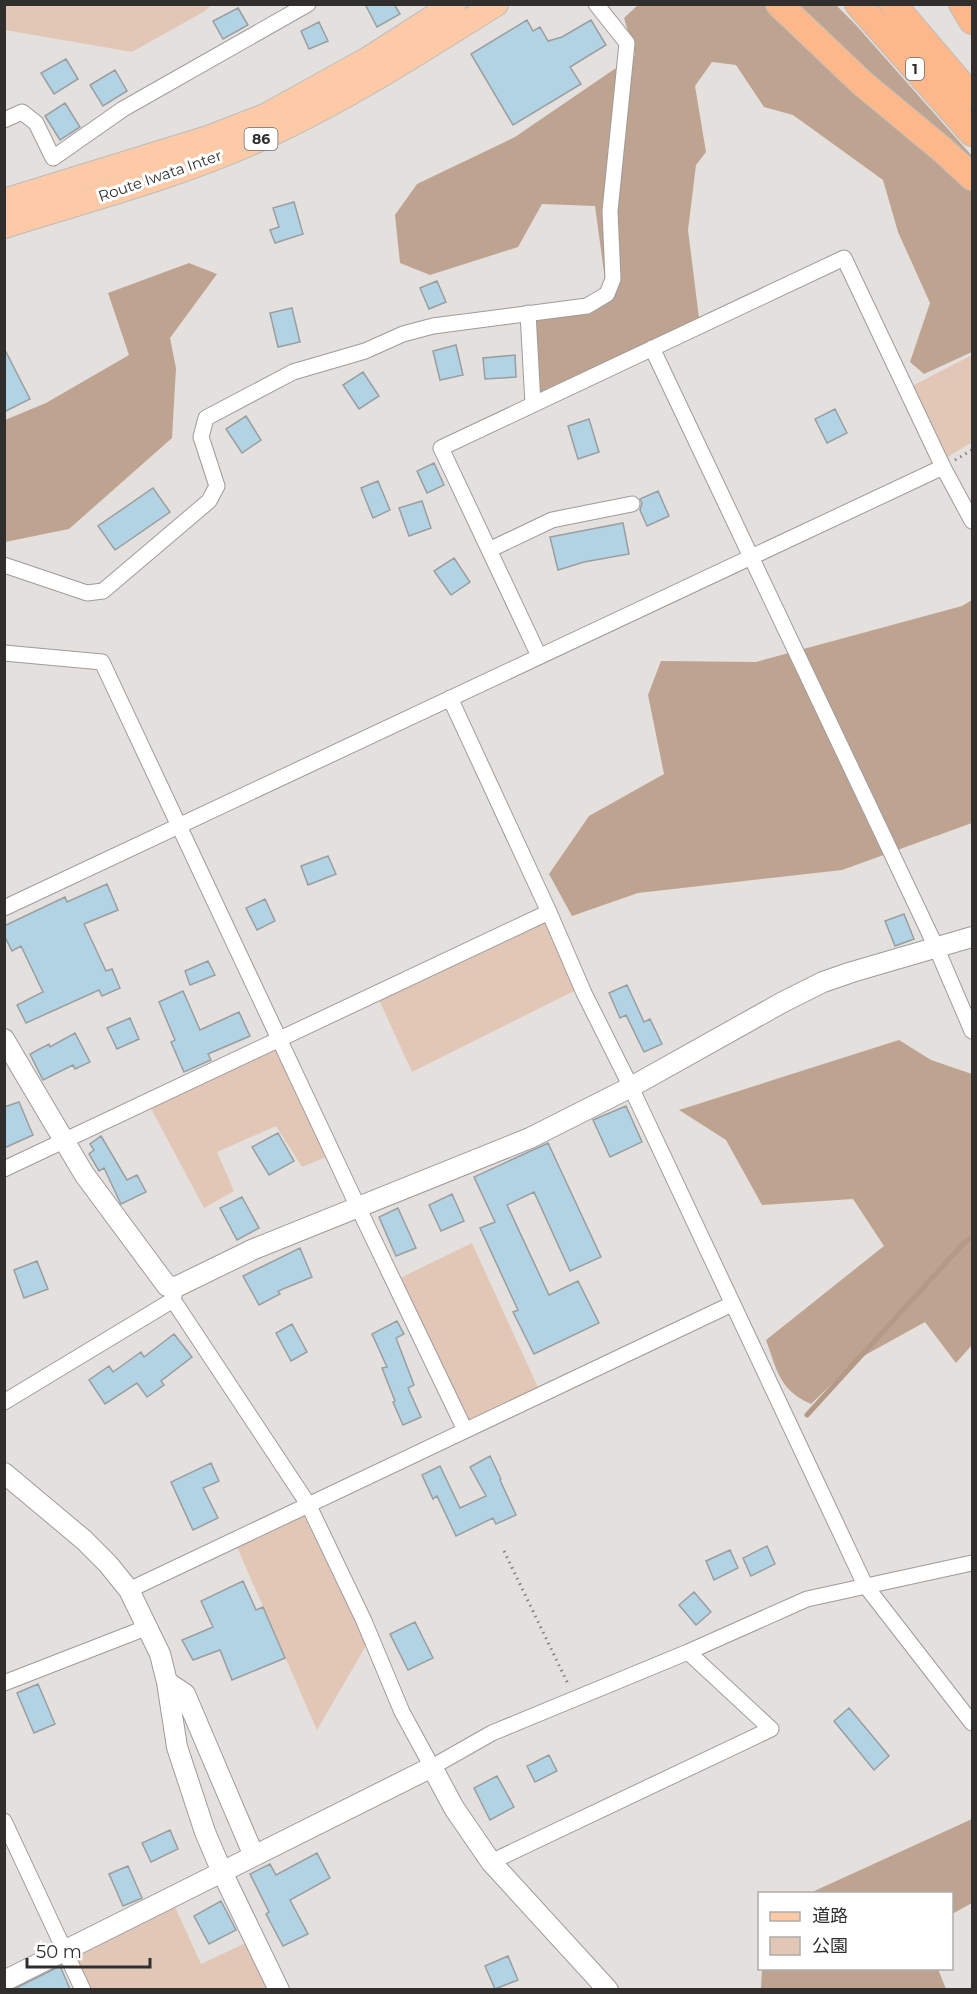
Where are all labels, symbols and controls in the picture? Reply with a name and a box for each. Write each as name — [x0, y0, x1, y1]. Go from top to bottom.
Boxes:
road number: 1 — [906, 58, 924, 80]
road number: 86 — [244, 128, 278, 150]
street label: Route Iwata Inter — [96, 145, 224, 206]
legend — [758, 1892, 953, 1970]
text: 道路 — [812, 1905, 848, 1927]
scale bar — [27, 1931, 150, 1969]
text: 公園 — [812, 1935, 848, 1957]
text: 50 m — [36, 1941, 82, 1963]

